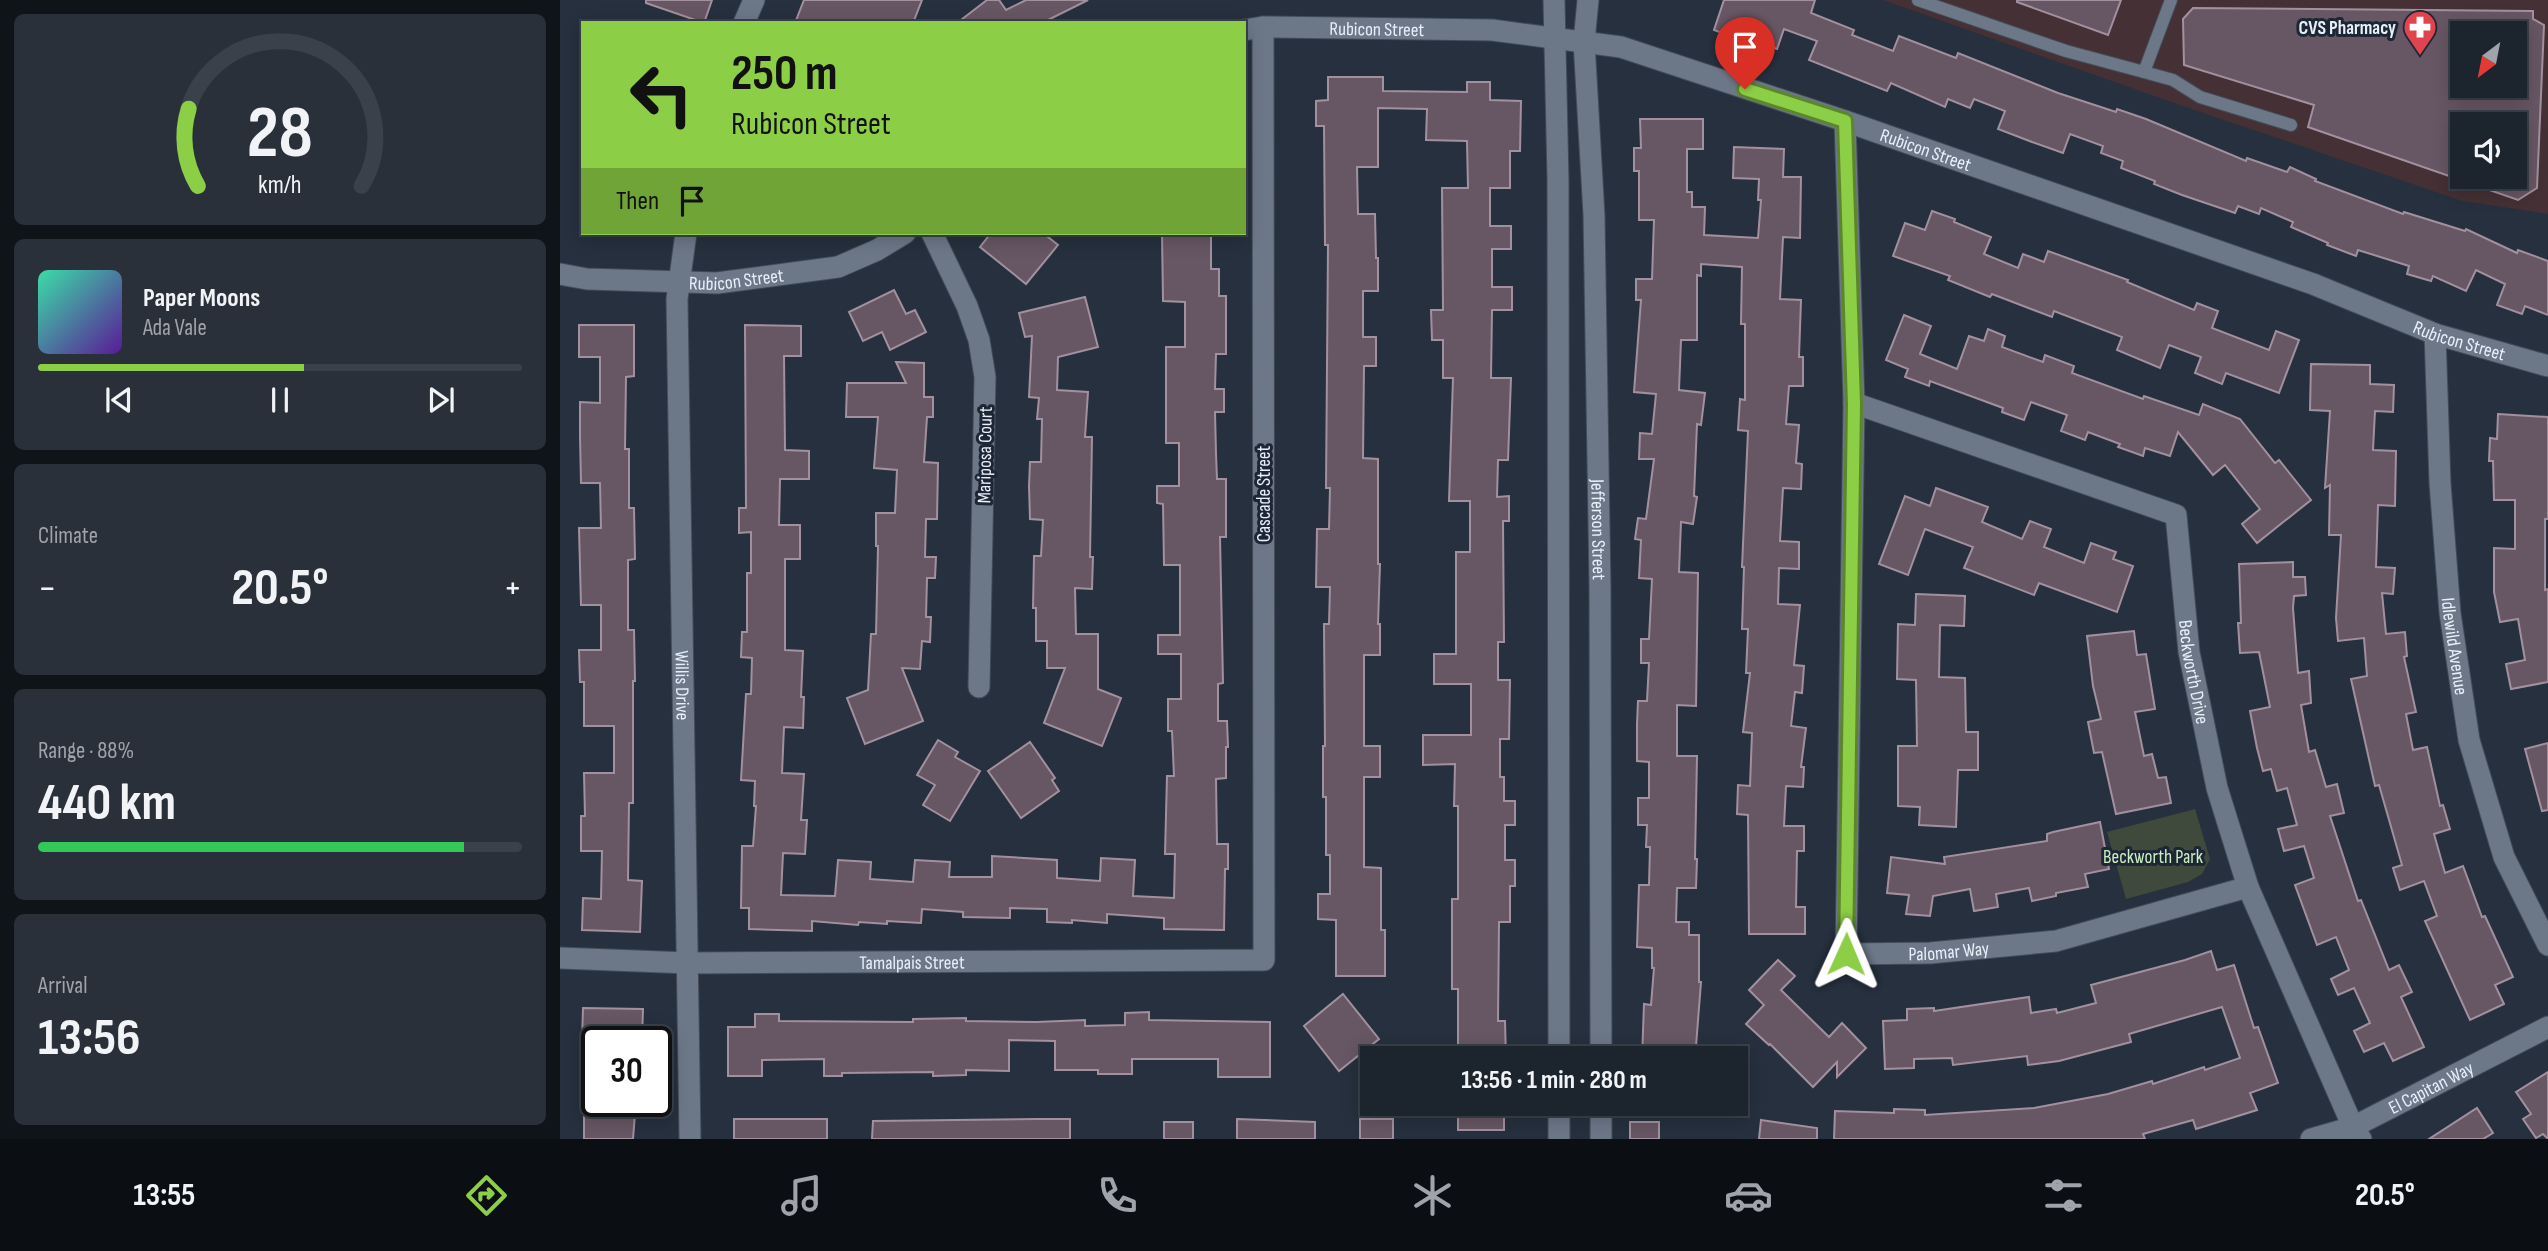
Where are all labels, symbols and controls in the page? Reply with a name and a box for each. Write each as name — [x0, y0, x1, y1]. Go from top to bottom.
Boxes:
pharmacy icon: CVS Pharmacy — [2401, 8, 2439, 57]
pin — [1715, 17, 1775, 89]
place label: CVS Pharmacy — [2298, 17, 2396, 40]
street label: Rubicon Street — [1329, 18, 1425, 42]
north arrow — [2450, 21, 2527, 98]
map controls — [2450, 21, 2527, 189]
icon: arrive — [1726, 28, 1764, 66]
text: 250 m — [731, 45, 837, 104]
icon: left — [616, 49, 707, 140]
text: 28 — [247, 90, 313, 178]
text: Rubicon Street — [731, 105, 891, 144]
button: sound — [2450, 112, 2527, 189]
street label: Rubicon Street — [1877, 124, 1974, 177]
text: km/h — [258, 169, 302, 200]
icon: arrive — [673, 182, 711, 220]
text: Then — [616, 186, 659, 217]
street label: Rubicon Street — [689, 264, 785, 296]
text: Paper Moons — [143, 283, 260, 314]
text: Ada Vale — [143, 314, 207, 342]
street label: Rubicon Street — [2410, 316, 2508, 366]
icon: previous — [100, 381, 138, 419]
icon: pause — [261, 381, 299, 419]
icon: next — [422, 381, 460, 419]
street label: Mariposa Court — [973, 406, 998, 504]
street label: Cascade Street — [1253, 446, 1276, 542]
street label: Jefferson Street — [1585, 478, 1610, 580]
text: Climate — [38, 522, 98, 550]
text: 20.5° — [231, 557, 329, 620]
text: − — [38, 566, 57, 611]
text: + — [503, 566, 522, 611]
street label: Idlewild Avenue — [2436, 597, 2472, 697]
street label: Beckworth Drive — [2173, 619, 2214, 726]
street label: Willis Drive — [669, 650, 694, 721]
text: Range · 88% — [38, 737, 134, 765]
text: 440 km — [38, 772, 176, 835]
park label: Beckworth Park — [2103, 846, 2204, 869]
position arrow — [1809, 917, 1883, 991]
street label: Palomar Way — [1908, 937, 1991, 966]
street label: Tamalpais Street — [859, 952, 965, 975]
text: Arrival — [38, 972, 87, 1000]
text: 13:56 — [38, 1007, 141, 1070]
speed limit sign: 30 — [581, 1026, 672, 1117]
street label: El Capitan Way — [2385, 1057, 2478, 1120]
text: 13:56 · 1 min · 280 m — [1461, 1065, 1647, 1096]
icon: directions — [462, 1171, 511, 1220]
icon: music — [777, 1171, 826, 1220]
icon: phone — [1093, 1171, 1142, 1220]
icon: climate — [1408, 1171, 1457, 1220]
icon: car — [1724, 1171, 1773, 1220]
icon: filters — [2039, 1171, 2088, 1220]
text: 13:55 — [133, 1176, 195, 1215]
text: 20.5° — [2355, 1176, 2415, 1215]

